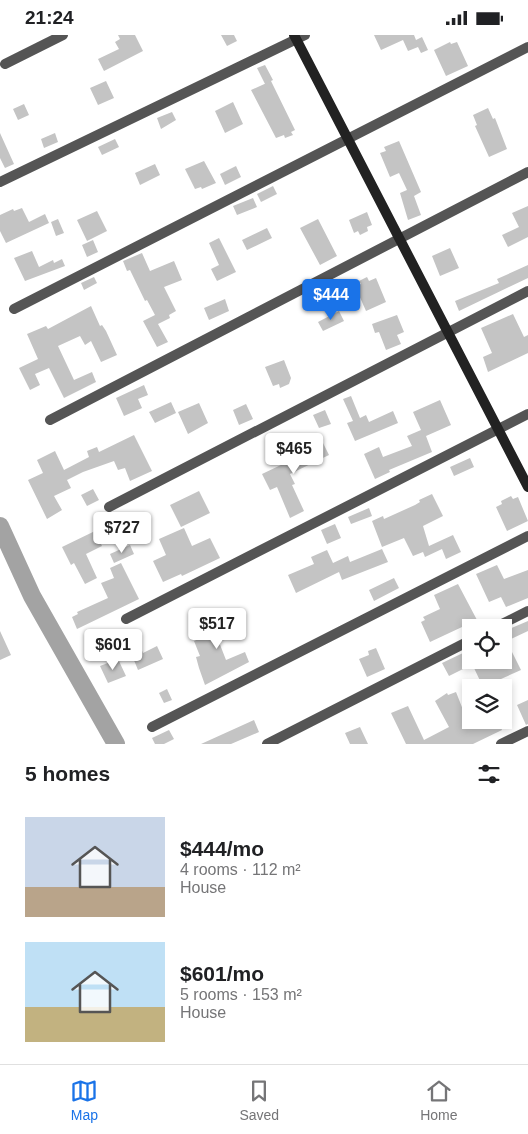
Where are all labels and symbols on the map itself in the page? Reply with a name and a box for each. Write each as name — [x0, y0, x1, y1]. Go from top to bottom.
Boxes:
pin: $444 — [301, 279, 361, 321]
pin: $465 — [264, 433, 324, 475]
pin: $727 — [92, 511, 152, 554]
pin: $517 — [187, 607, 247, 650]
pin: $601 — [83, 629, 143, 671]

